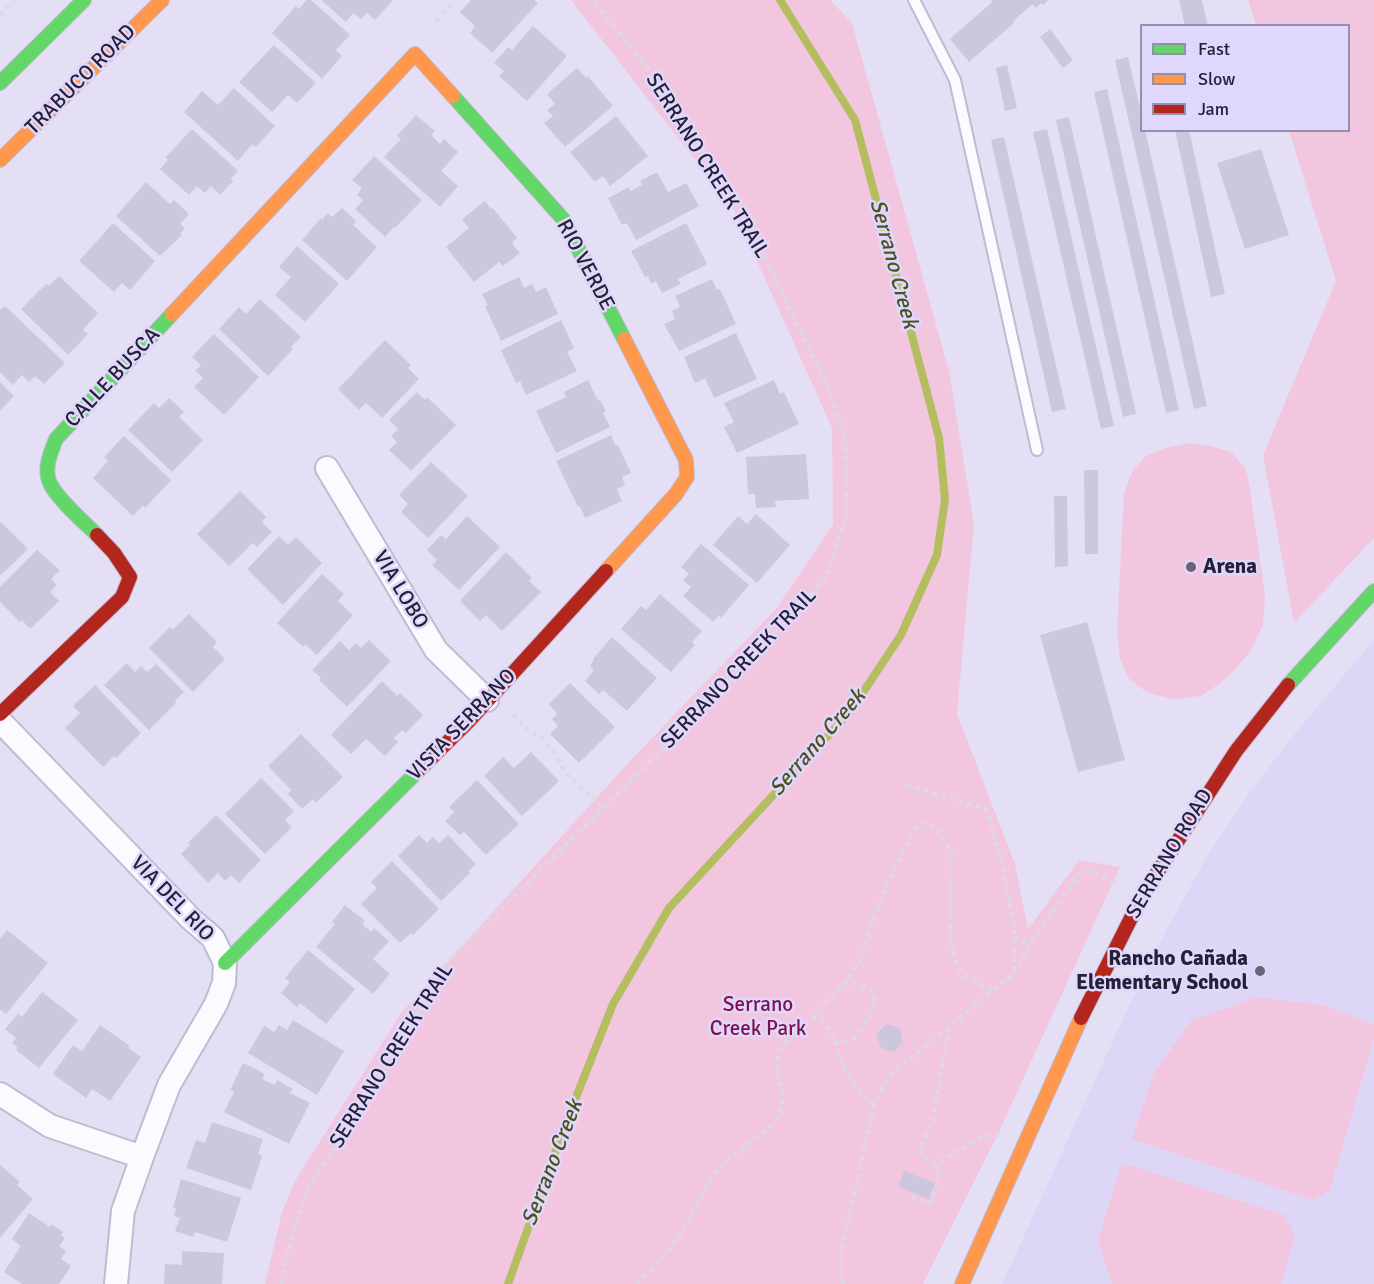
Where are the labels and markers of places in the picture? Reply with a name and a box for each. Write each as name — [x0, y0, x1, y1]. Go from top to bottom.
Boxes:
place label: Arena — [1203, 554, 1257, 580]
marker: Arena — [1184, 560, 1198, 574]
place label: Rancho Cañada Elementary School — [1076, 946, 1248, 996]
marker: Rancho Cañada Elementary School — [1253, 964, 1267, 978]

